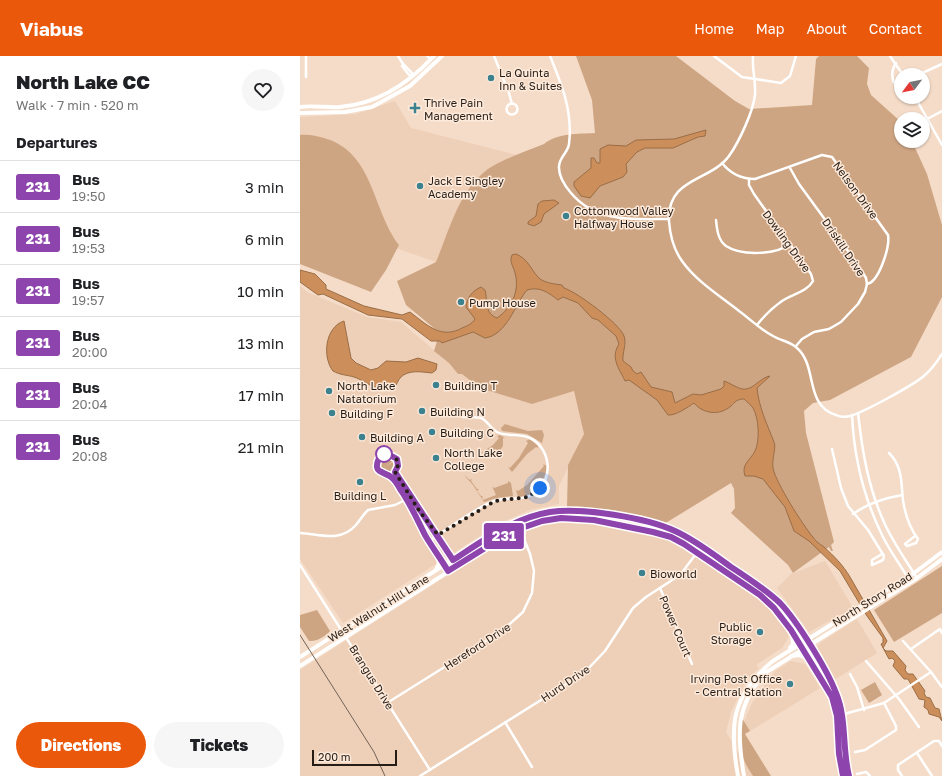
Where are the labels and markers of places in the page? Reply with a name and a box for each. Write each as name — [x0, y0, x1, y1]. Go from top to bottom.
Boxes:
place label: La Quinta Inn & Suites — [499, 66, 562, 92]
marker: La Quinta Inn & Suites — [486, 73, 496, 83]
place label: Thrive Pain Management — [424, 96, 493, 122]
marker: Thrive Pain Management — [409, 102, 421, 114]
place label: Jack E Singley Academy — [428, 174, 504, 200]
marker: Jack E Singley Academy — [415, 181, 425, 191]
place label: Cottonwood Valley Halfway House — [574, 204, 674, 230]
marker: Cottonwood Valley Halfway House — [561, 211, 571, 221]
place label: Pump House — [469, 296, 536, 309]
marker: Pump House — [456, 297, 466, 307]
place label: North Lake Natatorium — [337, 379, 397, 405]
place label: Building T — [444, 379, 497, 392]
marker: Building T — [431, 380, 441, 390]
marker: North Lake Natatorium — [324, 386, 334, 396]
place label: Building N — [430, 405, 485, 418]
marker: Building N — [417, 406, 427, 416]
place label: Building F — [340, 407, 393, 420]
marker: Building F — [327, 408, 337, 418]
place label: Building C — [440, 426, 494, 439]
marker: Building C — [427, 427, 437, 437]
place label: Building A — [370, 431, 424, 444]
marker: Building A — [357, 432, 367, 442]
unlabelled marker — [375, 445, 393, 463]
place label: North Lake College — [444, 446, 502, 472]
marker: North Lake College — [431, 453, 441, 463]
marker: Building L — [355, 477, 365, 487]
place label: Building L — [334, 489, 387, 502]
place label: Bioworld — [650, 567, 697, 580]
marker: Bioworld — [637, 568, 647, 578]
place label: Public Storage — [711, 620, 752, 646]
marker: Public Storage — [755, 627, 765, 637]
place label: Irving Post Office - Central Station — [690, 672, 782, 698]
marker: Irving Post Office - Central Station — [785, 679, 795, 689]

